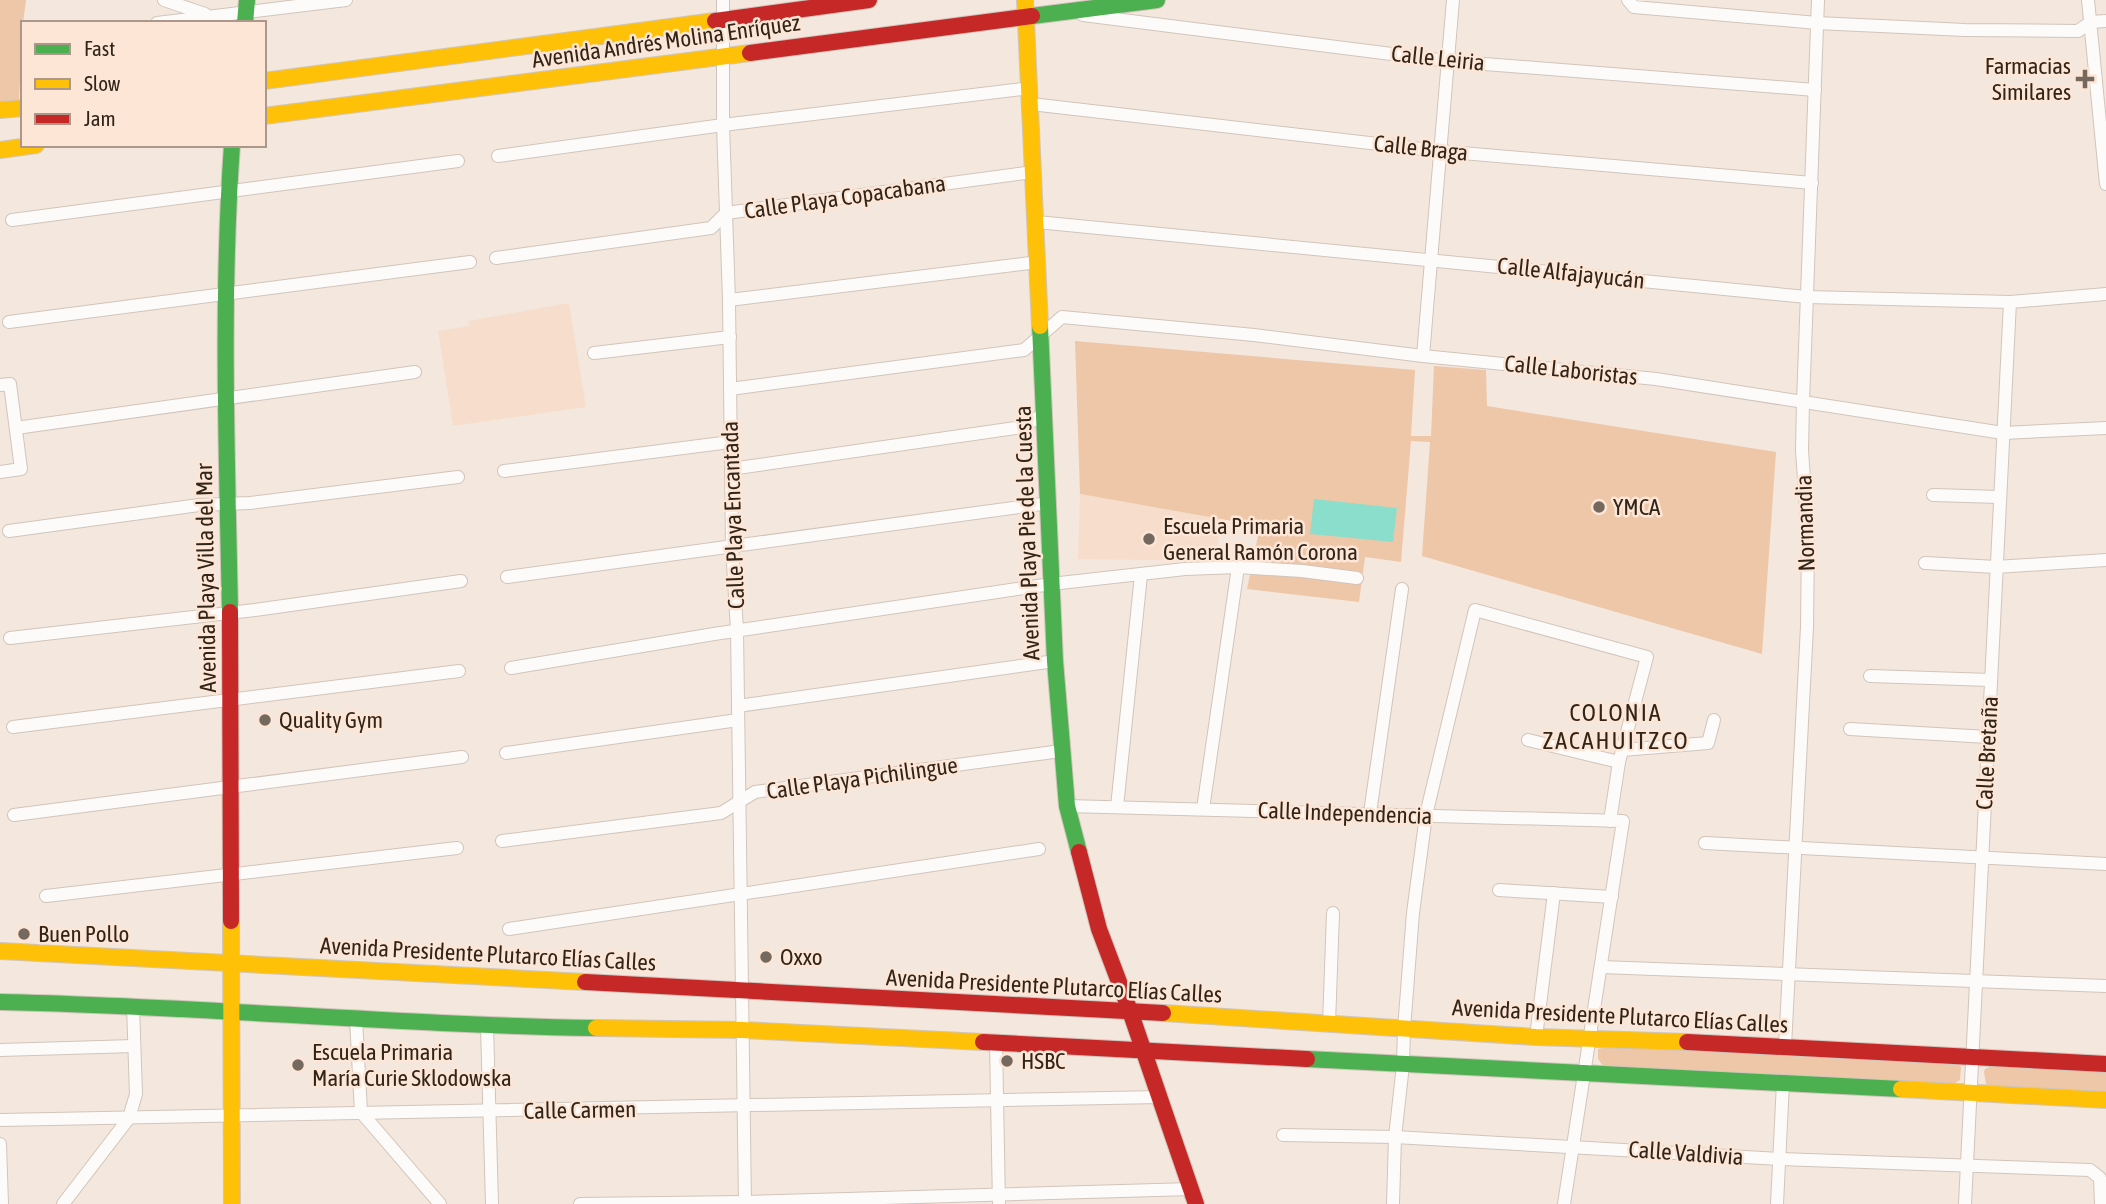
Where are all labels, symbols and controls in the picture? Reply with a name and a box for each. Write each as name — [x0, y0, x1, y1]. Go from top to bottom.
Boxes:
street label: Avenida Andrés Molina Enríquez — [530, 9, 802, 73]
legend — [21, 21, 266, 147]
text: Fast — [84, 36, 115, 60]
street label: Calle Leiria — [1390, 40, 1486, 76]
place label: Farmacias Similares — [1985, 53, 2071, 105]
text: Slow — [84, 71, 121, 95]
marker: Farmacias Similares — [2077, 71, 2093, 87]
text: Jam — [84, 106, 116, 130]
street label: Calle Braga — [1373, 130, 1469, 166]
street label: Calle Playa Copacabana — [743, 170, 947, 224]
street label: Calle Alfajayucán — [1496, 252, 1646, 294]
street label: Calle Laboristas — [1503, 350, 1639, 390]
street label: Avenida Playa Pie de la Cuesta — [1010, 405, 1044, 661]
street label: Calle Playa Encantada — [717, 421, 749, 609]
street label: Avenida Playa Villa del Mar — [191, 462, 221, 693]
street label: Normandia — [1790, 474, 1820, 572]
place label: YMCA — [1613, 494, 1661, 520]
marker: YMCA — [1591, 499, 1607, 515]
place label: Escuela Primaria General Ramón Corona — [1163, 513, 1358, 565]
marker: Escuela Primaria General Ramón Corona — [1141, 531, 1157, 547]
street label: Calle Bretaña — [1971, 695, 2003, 811]
district label: COLONIA ZACAHUITZCO — [1542, 699, 1690, 754]
place label: Quality Gym — [279, 707, 383, 733]
marker: Quality Gym — [257, 712, 273, 728]
street label: Calle Playa Pichilingue — [765, 752, 959, 804]
street label: Calle Independencia — [1257, 797, 1433, 829]
place label: Buen Pollo — [38, 921, 129, 947]
marker: Buen Pollo — [16, 926, 32, 942]
street label: Avenida Presidente Plutarco Elías Calles — [319, 932, 657, 976]
place label: Oxxo — [780, 944, 823, 970]
marker: Oxxo — [758, 949, 774, 965]
street label: Avenida Presidente Plutarco Elías Calles — [885, 964, 1223, 1008]
street label: Avenida Presidente Plutarco Elías Calles — [1451, 994, 1789, 1038]
place label: Escuela Primaria María Curie Sklodowska — [312, 1039, 512, 1091]
place label: HSBC — [1021, 1048, 1065, 1074]
marker: HSBC — [999, 1053, 1015, 1069]
marker: Escuela Primaria María Curie Sklodowska — [290, 1057, 306, 1073]
street label: Calle Carmen — [523, 1096, 637, 1124]
street label: Calle Valdivia — [1628, 1136, 1744, 1170]

